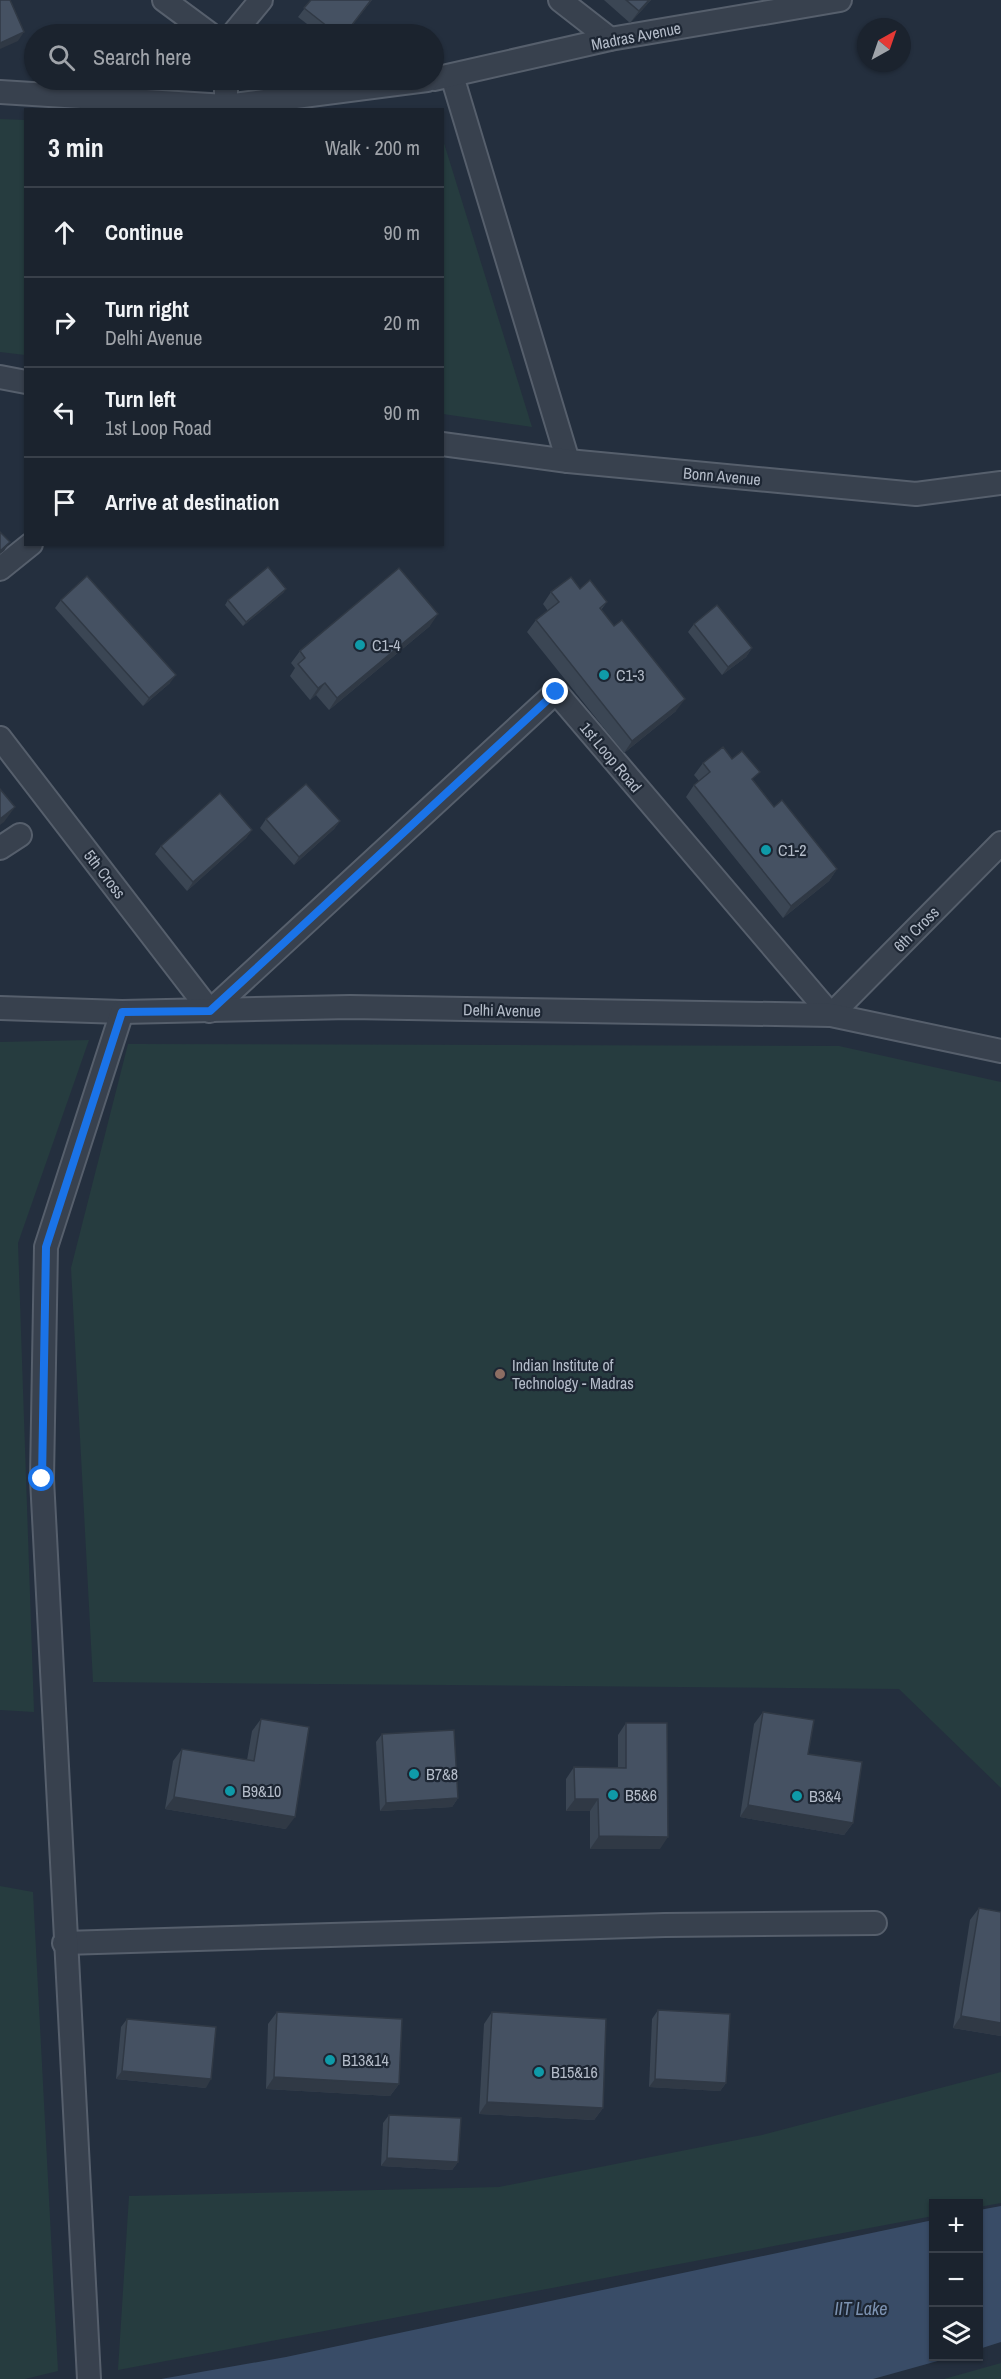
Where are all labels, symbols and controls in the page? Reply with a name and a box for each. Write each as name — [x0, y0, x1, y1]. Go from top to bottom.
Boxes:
street label: Madras Avenue — [589, 17, 683, 55]
north arrow — [857, 18, 911, 72]
search box — [24, 24, 444, 90]
icon: search — [45, 41, 78, 74]
text: Search here — [93, 42, 191, 72]
text: 3 min — [48, 130, 104, 165]
text: Walk · 200 m — [325, 134, 420, 161]
icon: ahead — [48, 216, 81, 249]
text: Continue — [105, 217, 183, 247]
text: 90 m — [384, 219, 420, 246]
text: Turn right — [105, 294, 189, 324]
icon: right — [48, 306, 81, 339]
text: 20 m — [384, 309, 420, 336]
text: Delhi Avenue — [105, 324, 202, 351]
text: Turn left — [105, 384, 176, 414]
icon: left — [48, 396, 81, 429]
text: 90 m — [384, 399, 420, 426]
text: 1st Loop Road — [105, 414, 212, 441]
street label: Bonn Avenue — [682, 462, 762, 490]
icon: arrive — [48, 486, 81, 519]
text: Arrive at destination — [105, 487, 279, 517]
place label: C1-4 — [372, 634, 400, 656]
marker: C1-4 — [353, 638, 367, 652]
place label: C1-3 — [616, 664, 644, 686]
marker: C1-3 — [597, 668, 611, 682]
route end — [542, 678, 568, 704]
street label: 1st Loop Road — [575, 717, 647, 797]
place label: C1-2 — [778, 839, 806, 861]
marker: C1-2 — [759, 843, 773, 857]
street label: 5th Cross — [79, 845, 131, 903]
street label: 6th Cross — [888, 901, 944, 957]
street label: Delhi Avenue — [463, 998, 541, 1022]
place label: Indian Institute of Technology - Madras — [512, 1354, 634, 1394]
marker: Indian Institute of Technology - Madras — [493, 1367, 507, 1381]
route start — [28, 1465, 54, 1491]
place label: B7&8 — [426, 1763, 458, 1785]
marker: B7&8 — [407, 1767, 421, 1781]
place label: B9&10 — [242, 1780, 281, 1802]
marker: B9&10 — [223, 1784, 237, 1798]
place label: B5&6 — [625, 1784, 657, 1806]
place label: B3&4 — [809, 1785, 841, 1807]
marker: B5&6 — [606, 1788, 620, 1802]
marker: B3&4 — [790, 1789, 804, 1803]
place label: B13&14 — [342, 2049, 389, 2071]
marker: B13&14 — [323, 2053, 337, 2067]
place label: B15&16 — [551, 2061, 598, 2083]
marker: B15&16 — [532, 2065, 546, 2079]
map controls — [929, 2199, 983, 2361]
button: + — [929, 2199, 983, 2253]
button: − — [929, 2253, 983, 2307]
water label: IIT Lake — [834, 2296, 888, 2321]
button: layers — [929, 2307, 983, 2361]

